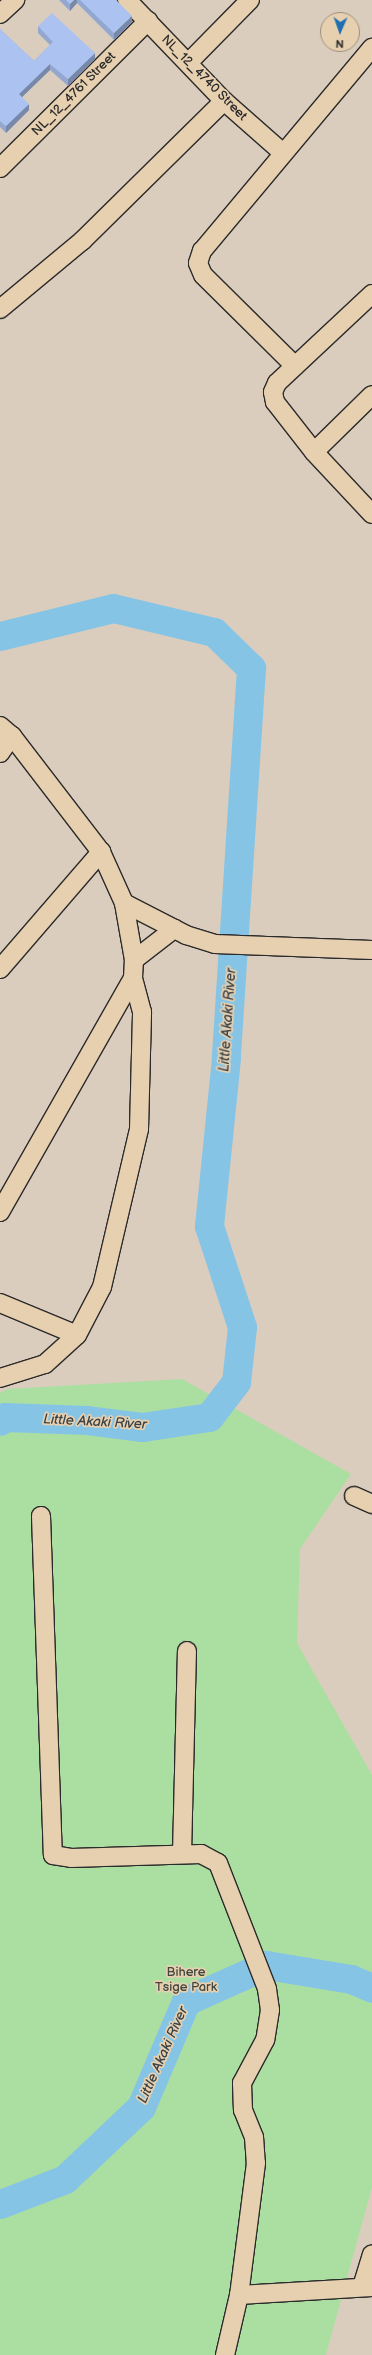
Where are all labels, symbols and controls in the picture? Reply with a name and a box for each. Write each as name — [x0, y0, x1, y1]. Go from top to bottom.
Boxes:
north arrow — [320, 12, 360, 52]
street label: NL_12_4740 Street — [158, 32, 250, 124]
text: N — [335, 37, 344, 50]
street label: NL_12_4761 Street — [29, 49, 119, 139]
water label: Little Akaki River — [216, 968, 240, 1072]
water label: Little Akaki River — [43, 1411, 147, 1433]
park label: Bihere Tsige Park — [155, 1965, 217, 1996]
water label: Little Akaki River — [134, 2004, 192, 2106]

